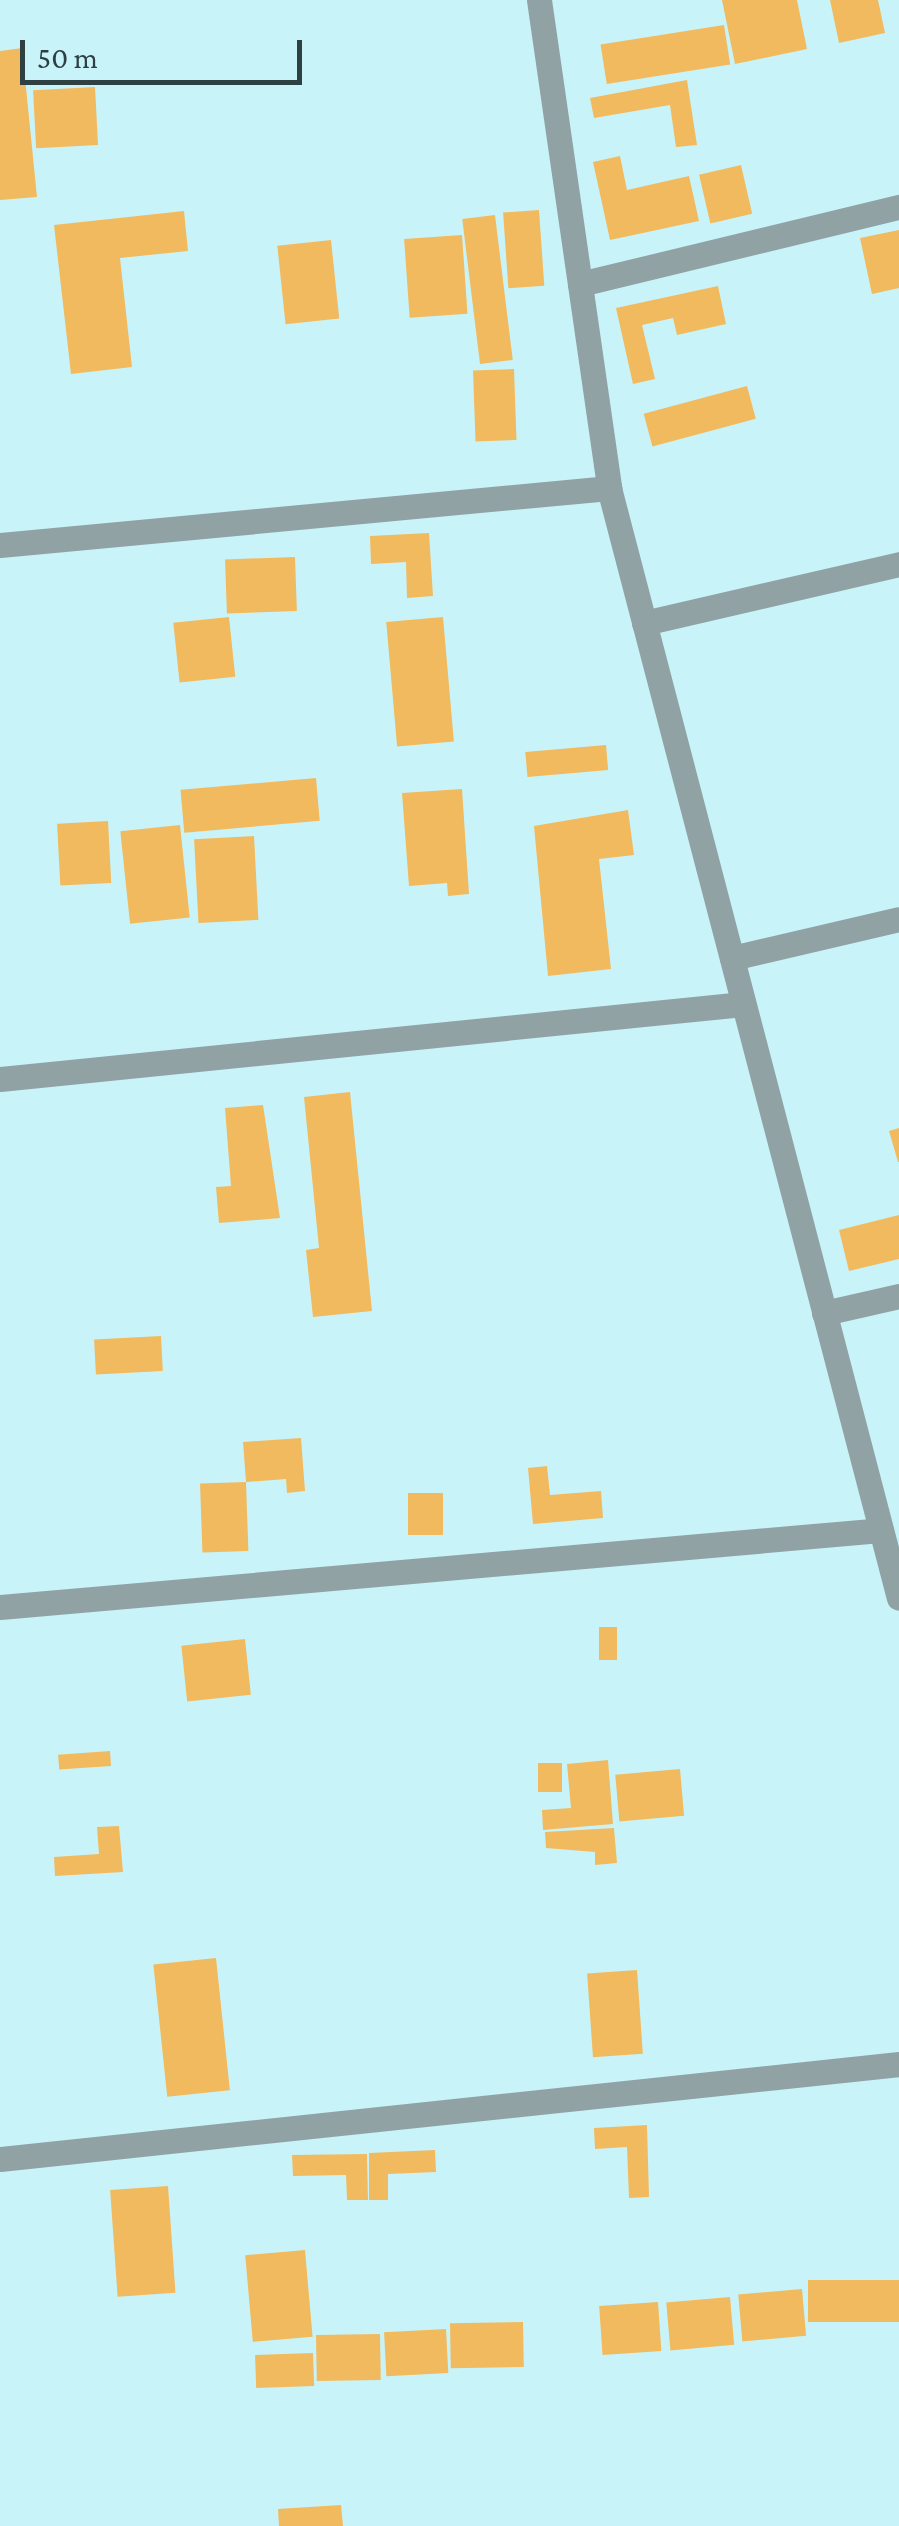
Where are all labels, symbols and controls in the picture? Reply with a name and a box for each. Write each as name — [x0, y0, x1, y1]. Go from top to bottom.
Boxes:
scale bar — [25, 20, 308, 82]
text: 50 m — [37, 41, 98, 74]

